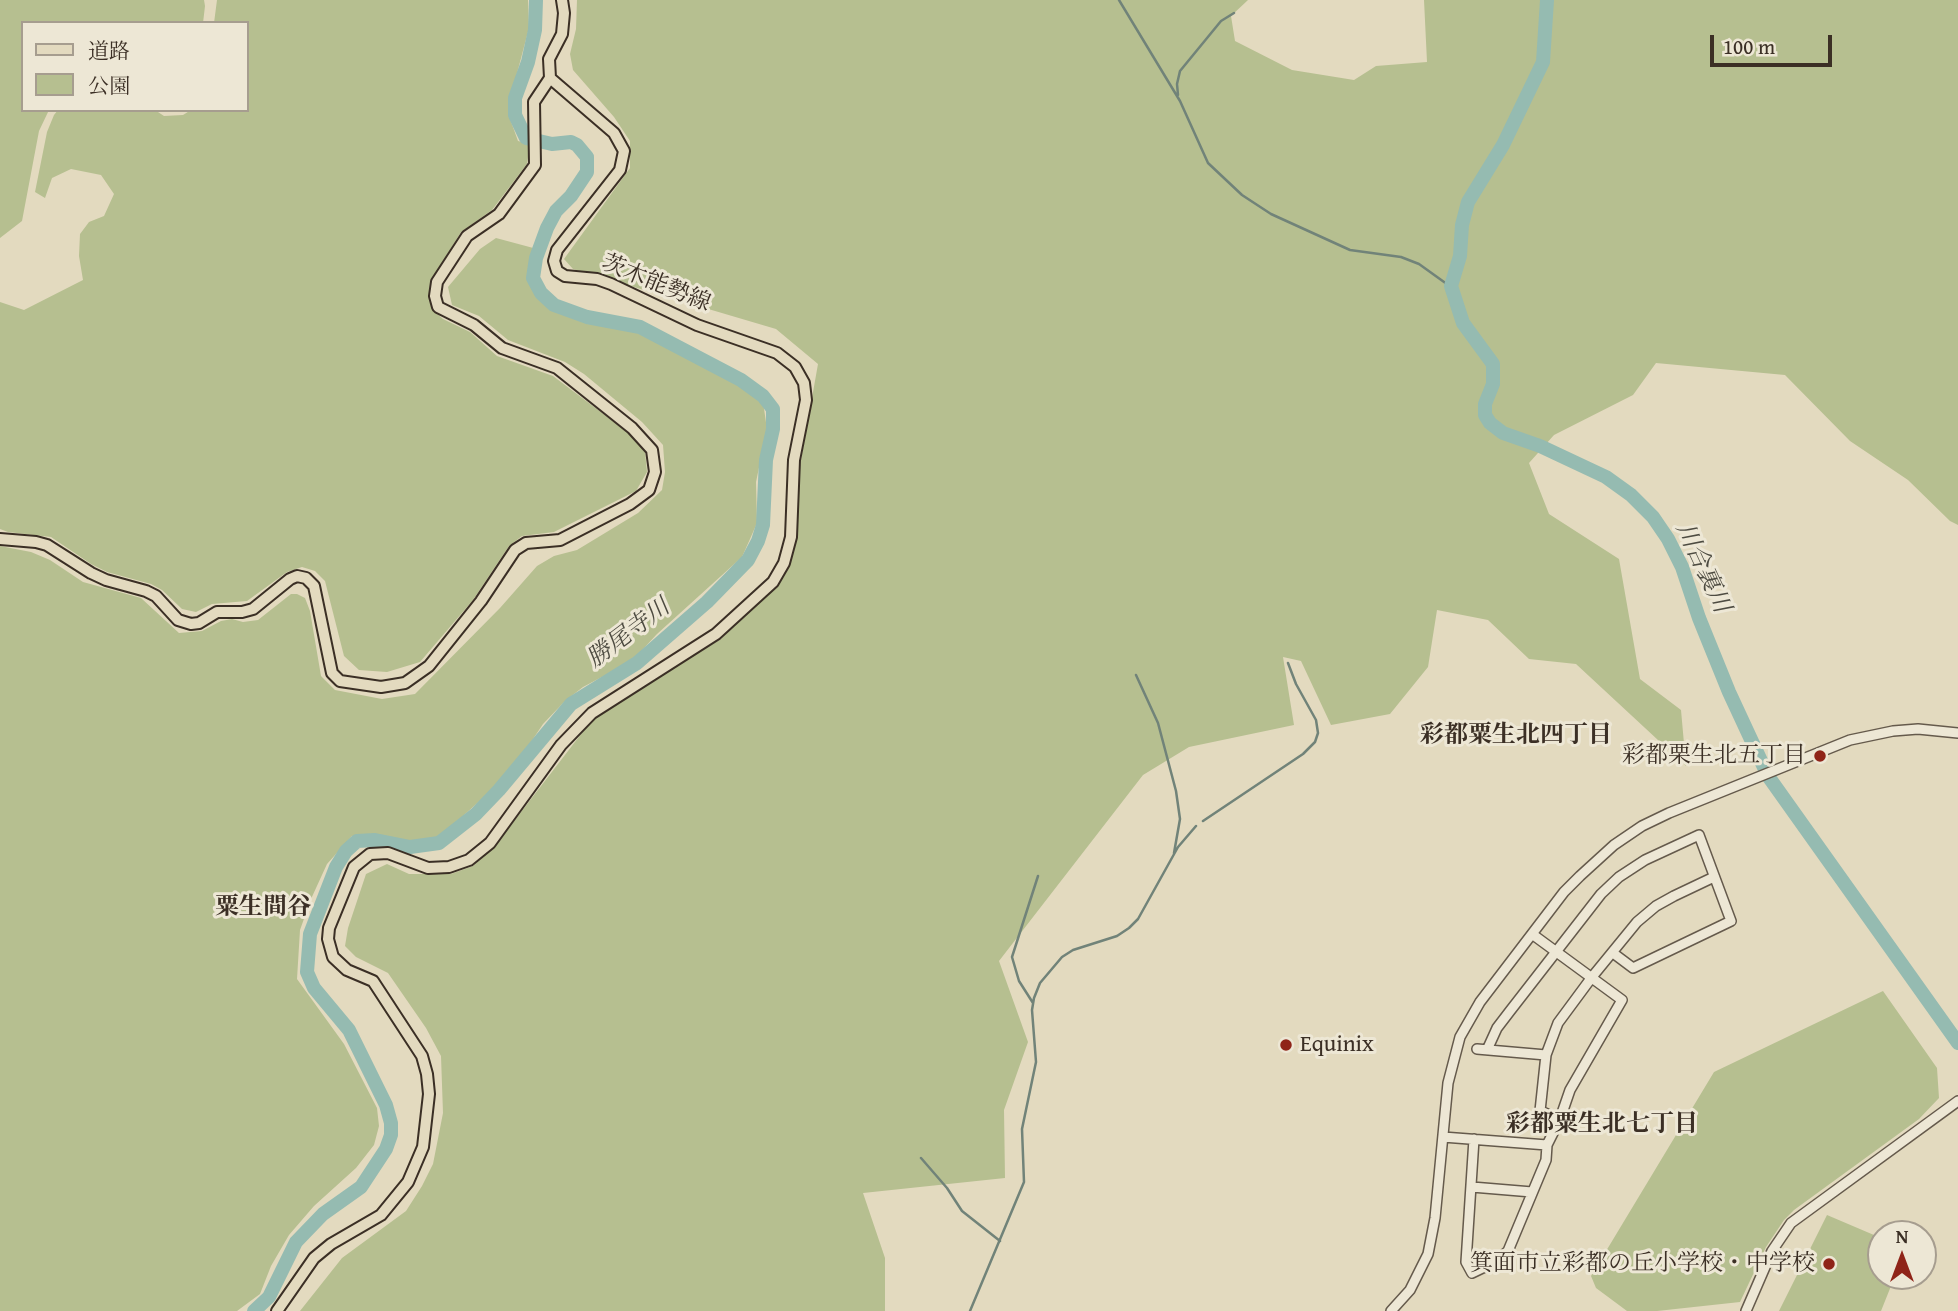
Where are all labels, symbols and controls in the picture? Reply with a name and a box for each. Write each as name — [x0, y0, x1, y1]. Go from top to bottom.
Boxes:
legend — [21, 21, 248, 112]
scale bar — [1713, 21, 1836, 65]
text: 100 m — [1723, 31, 1775, 62]
text: 道路 — [88, 35, 130, 66]
text: 公園 — [88, 70, 130, 101]
street label: 茨木能勢線 — [598, 250, 714, 318]
water label: 川合裏川 — [1669, 518, 1735, 618]
water label: 勝尾寺川 — [582, 594, 676, 674]
district label: 彩都粟生北四丁目 — [1420, 722, 1612, 750]
place label: 彩都栗生北五丁目 — [1622, 742, 1806, 770]
marker: 彩都栗生北五丁目 — [1812, 748, 1828, 764]
district label: 粟生間谷 — [215, 894, 311, 922]
place label: Equinix — [1300, 1031, 1374, 1059]
marker: Equinix — [1278, 1037, 1294, 1053]
district label: 彩都粟生北七丁目 — [1506, 1111, 1698, 1139]
north arrow — [1867, 1220, 1937, 1290]
text: N — [1896, 1222, 1908, 1250]
place label: 箕面市立彩都の丘小学校・中学校 — [1470, 1250, 1815, 1278]
marker: 箕面市立彩都の丘小学校・中学校 — [1821, 1256, 1837, 1272]

